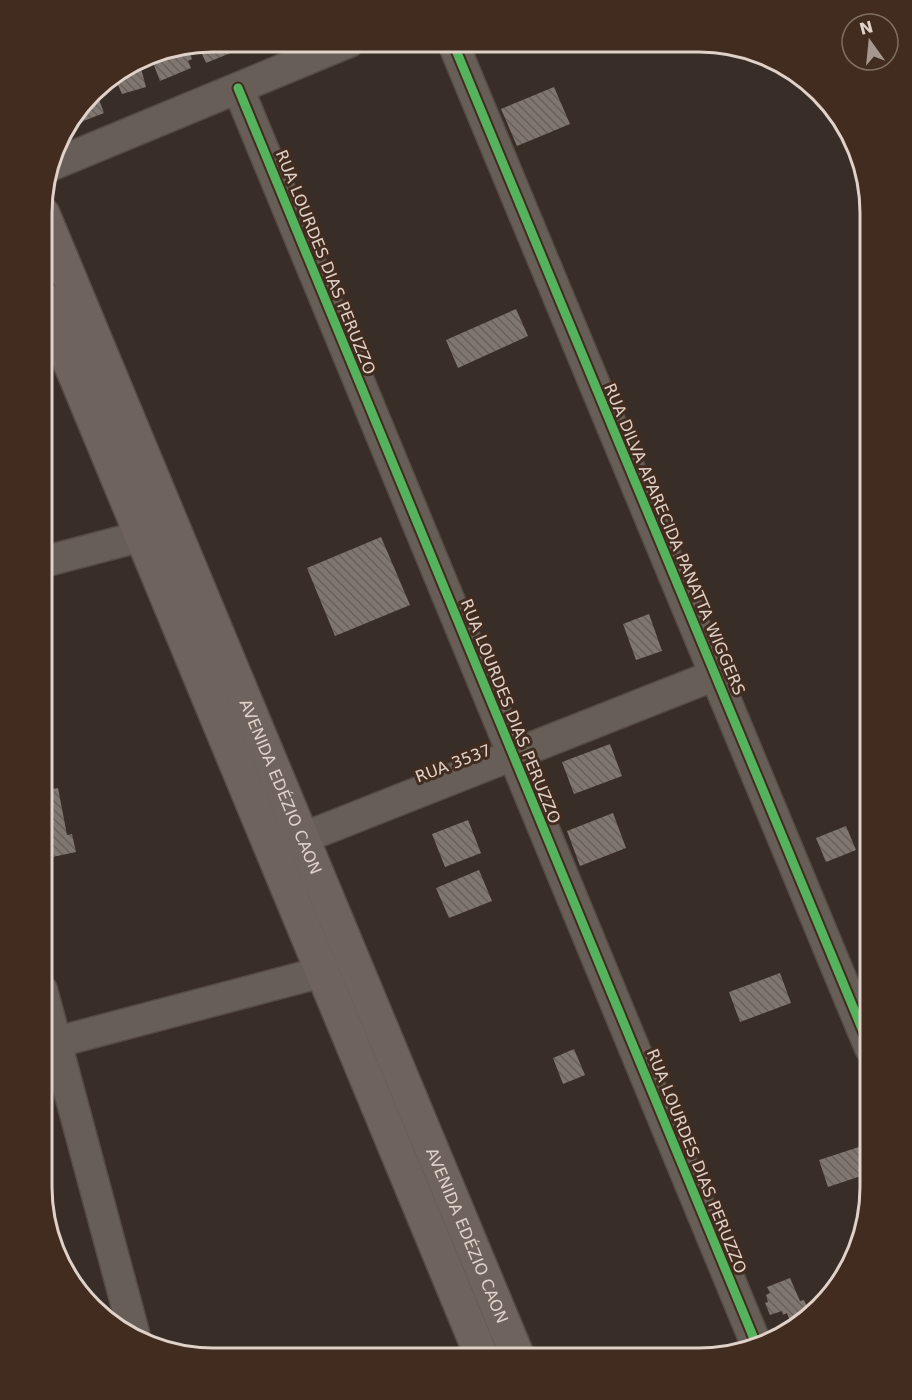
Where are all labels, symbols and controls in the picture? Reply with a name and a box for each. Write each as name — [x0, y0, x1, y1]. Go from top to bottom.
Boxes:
north arrow — [840, 12, 900, 72]
text: N — [857, 17, 875, 39]
street label: RUA LOURDES DIAS PERUZZO — [272, 147, 379, 377]
street label: RUA DILVA APARECIDA PANATTA WIGGERS — [600, 381, 749, 698]
street label: RUA LOURDES DIAS PERUZZO — [457, 596, 564, 826]
street label: AVENIDA EDÉZIO CAON — [236, 696, 325, 877]
street label: RUA 3537 — [413, 740, 494, 787]
street label: RUA LOURDES DIAS PERUZZO — [643, 1046, 750, 1276]
street label: AVENIDA EDÉZIO CAON — [422, 1145, 512, 1326]

